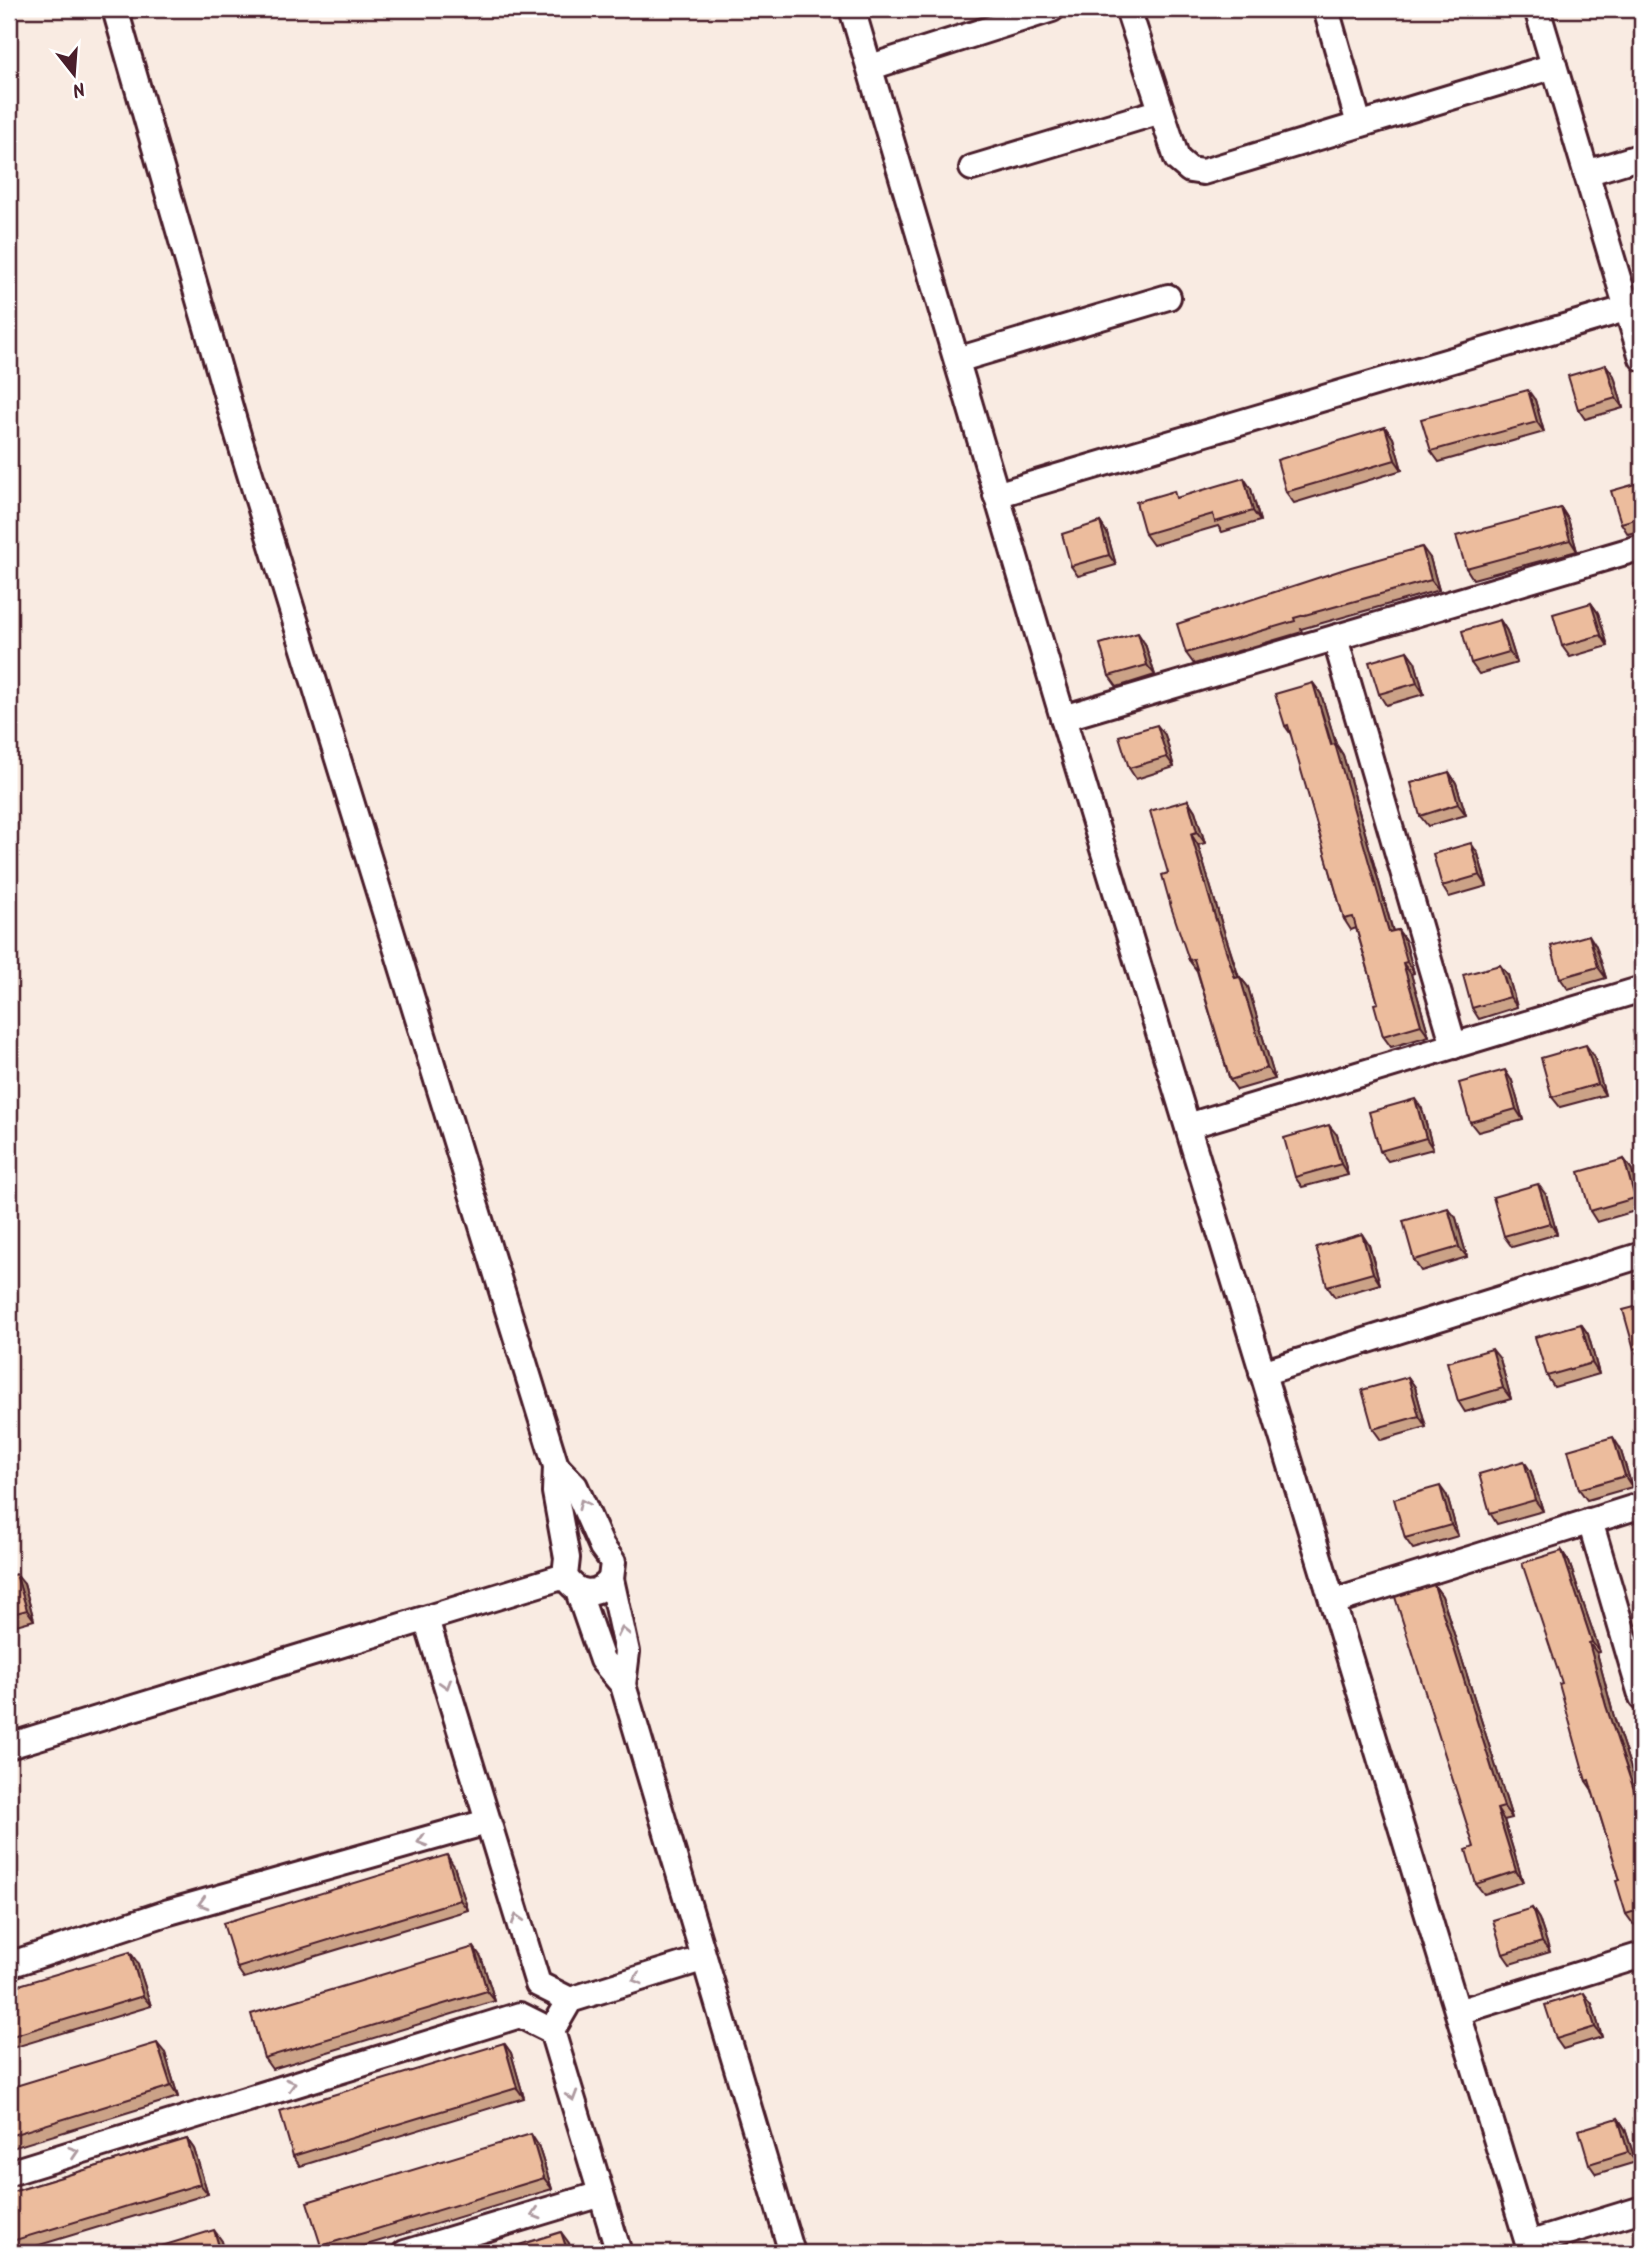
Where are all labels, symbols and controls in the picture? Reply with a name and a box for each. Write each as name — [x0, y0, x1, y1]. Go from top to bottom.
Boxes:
north arrow — [38, 38, 108, 108]
text: N — [68, 72, 89, 104]
one-way arrow — [577, 1499, 591, 1512]
one-way arrow — [616, 1626, 631, 1638]
one-way arrow — [437, 1678, 452, 1690]
one-way arrow — [416, 1833, 428, 1847]
one-way arrow — [197, 1895, 209, 1909]
one-way arrow — [511, 1913, 526, 1925]
one-way arrow — [631, 1971, 643, 1986]
one-way arrow — [285, 2078, 297, 2093]
one-way arrow — [563, 2090, 578, 2102]
one-way arrow — [67, 2146, 80, 2160]
one-way arrow — [530, 2206, 542, 2220]

